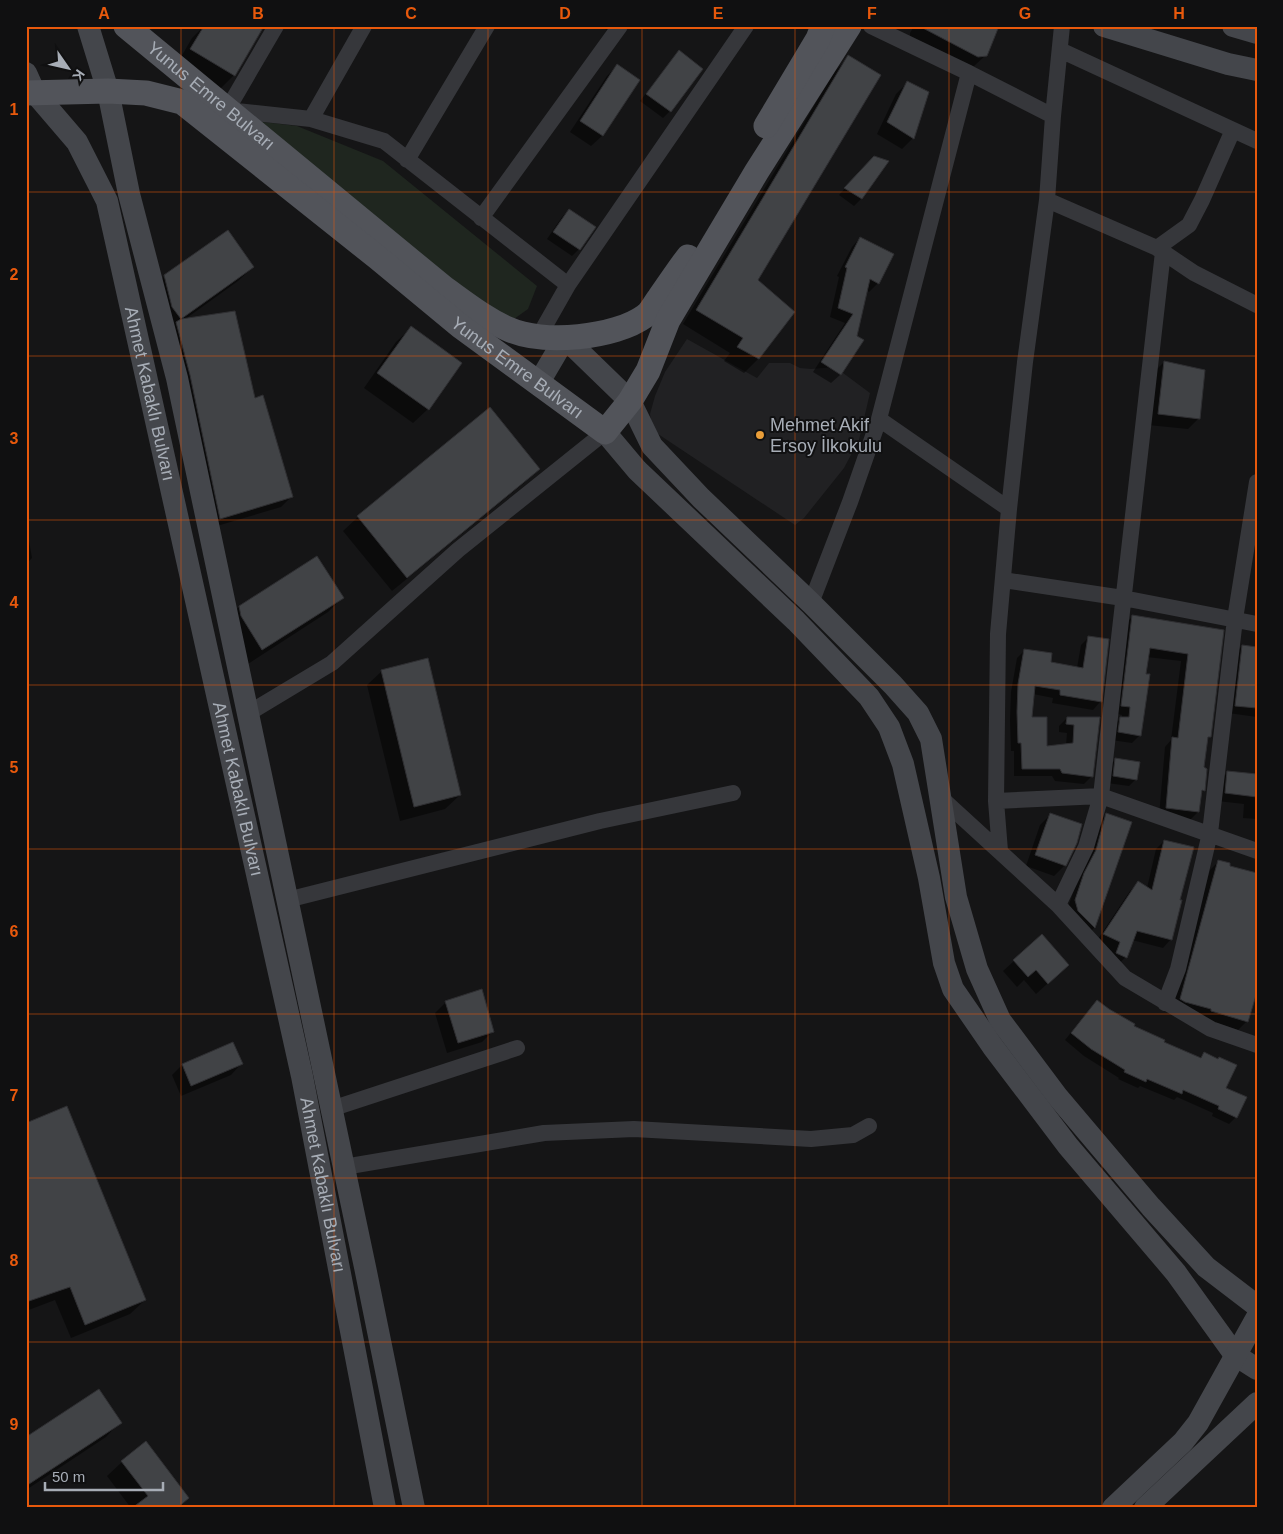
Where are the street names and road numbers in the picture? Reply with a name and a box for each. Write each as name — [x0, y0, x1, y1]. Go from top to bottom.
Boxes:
street label: Yunus Emre Bulvarı — [143, 38, 279, 154]
street label: Ahmet Kabaklı Bulvarı — [121, 304, 179, 483]
street label: Yunus Emre Bulvarı — [447, 313, 587, 423]
street label: Ahmet Kabaklı Bulvarı — [209, 700, 267, 878]
street label: Ahmet Kabaklı Bulvarı — [296, 1095, 350, 1274]

